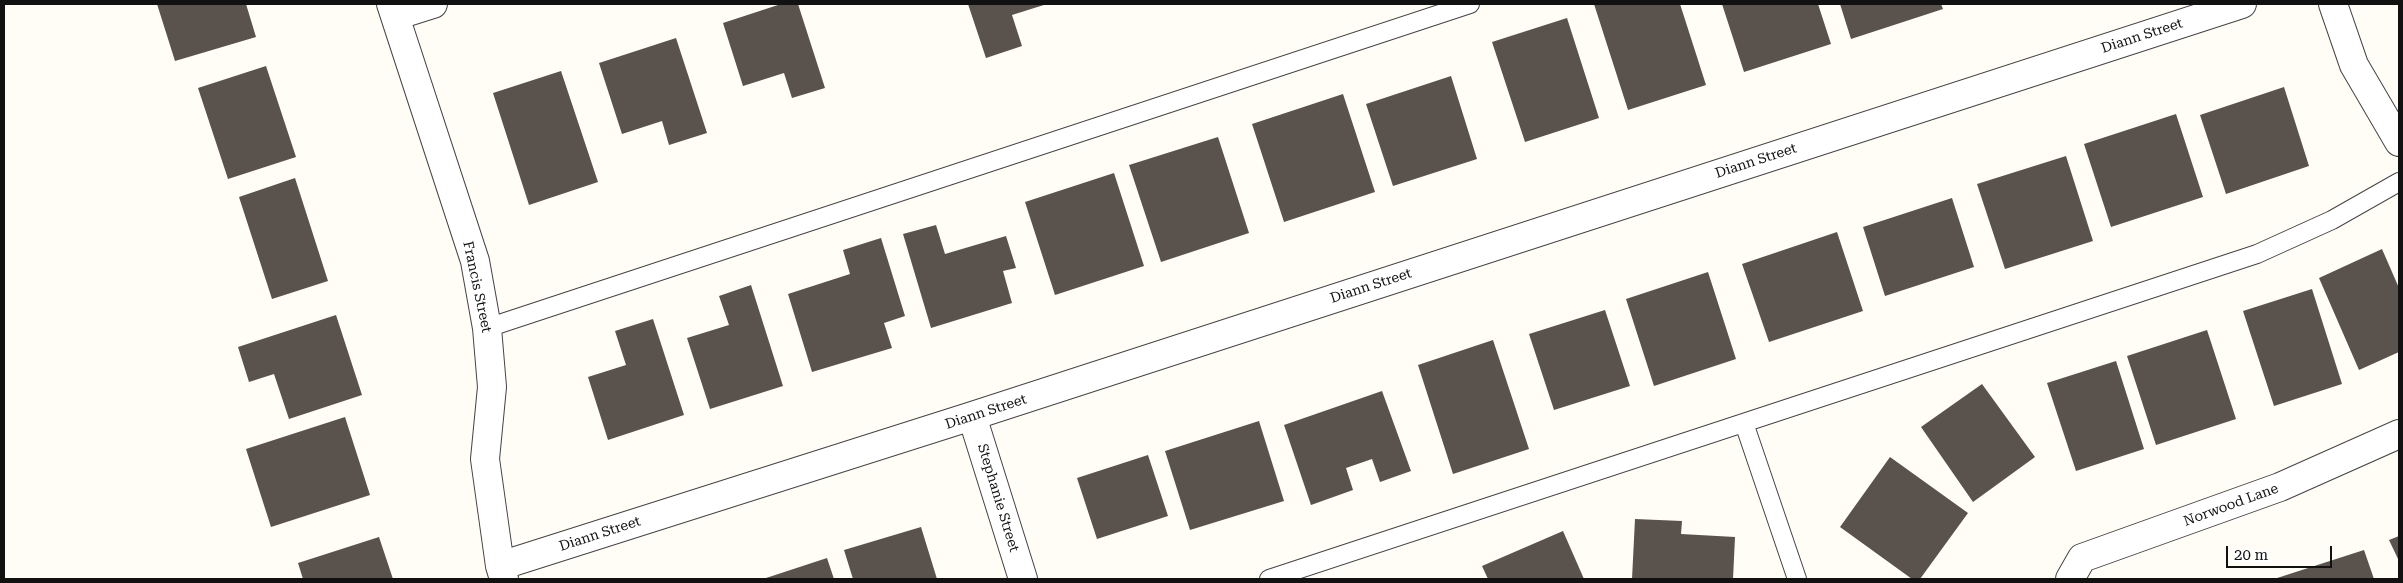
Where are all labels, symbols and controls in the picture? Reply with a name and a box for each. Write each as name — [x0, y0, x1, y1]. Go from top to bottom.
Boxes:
street label: Diann Street — [2099, 15, 2185, 57]
street label: Diann Street — [1713, 140, 1799, 182]
street label: Francis Street — [459, 240, 495, 334]
street label: Diann Street — [1328, 265, 1414, 307]
street label: Diann Street — [943, 391, 1029, 433]
street label: Stephanie Street — [974, 442, 1022, 554]
street label: Norwood Lane — [2181, 480, 2281, 530]
street label: Diann Street — [557, 513, 643, 555]
scale bar — [2228, 536, 2334, 568]
text: 20 m — [2234, 546, 2268, 564]

